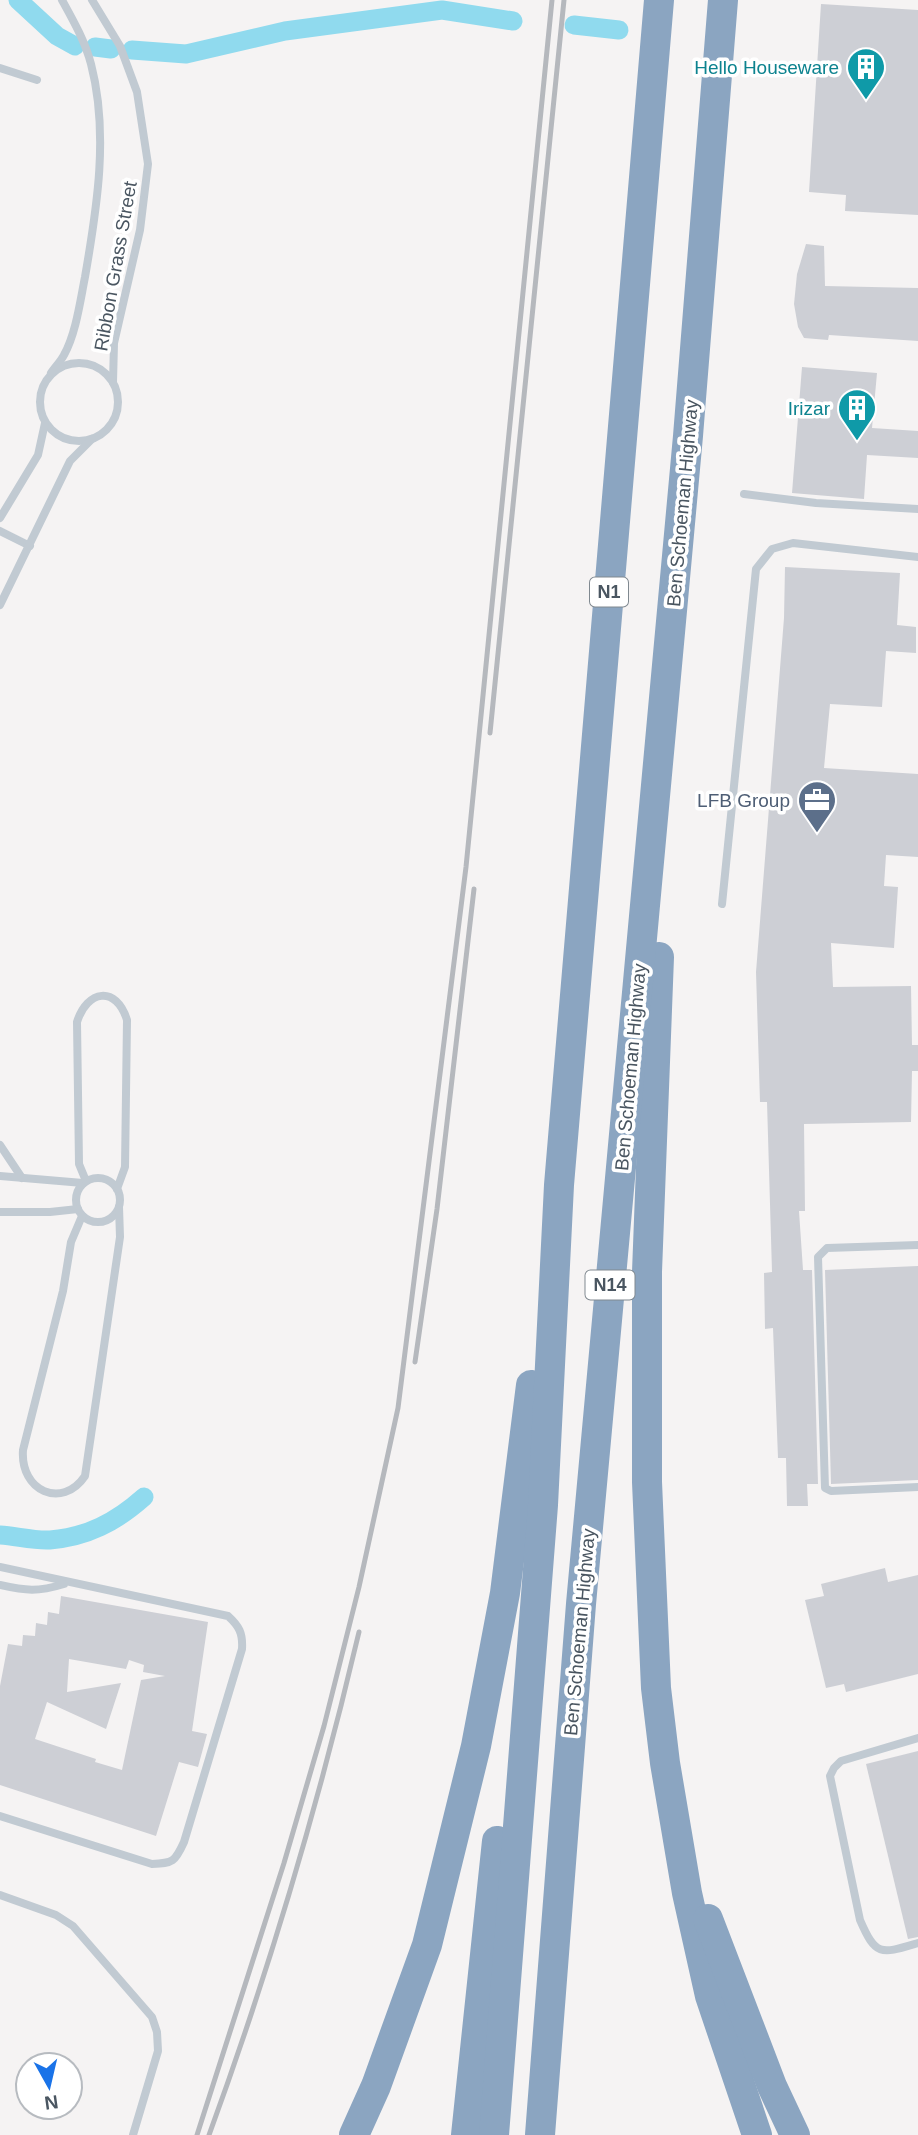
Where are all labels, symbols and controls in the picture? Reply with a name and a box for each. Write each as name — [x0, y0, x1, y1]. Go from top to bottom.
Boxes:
building icon: Hello Houseware — [845, 46, 887, 101]
place label: Hello Houseware — [694, 57, 839, 78]
street label: Ribbon Grass Street — [90, 179, 141, 353]
building icon: Irizar — [836, 387, 878, 442]
street label: Ben Schoeman Highway — [663, 398, 702, 608]
place label: Irizar — [788, 398, 831, 419]
road number: N1 — [590, 578, 628, 606]
office icon: LFB Group — [796, 779, 838, 834]
place label: LFB Group — [697, 790, 790, 811]
street label: Ben Schoeman Highway — [611, 962, 650, 1172]
road number: N14 — [586, 1270, 634, 1300]
street label: Ben Schoeman Highway — [560, 1527, 599, 1737]
north arrow — [14, 2051, 84, 2121]
text: N — [43, 2091, 60, 2114]

